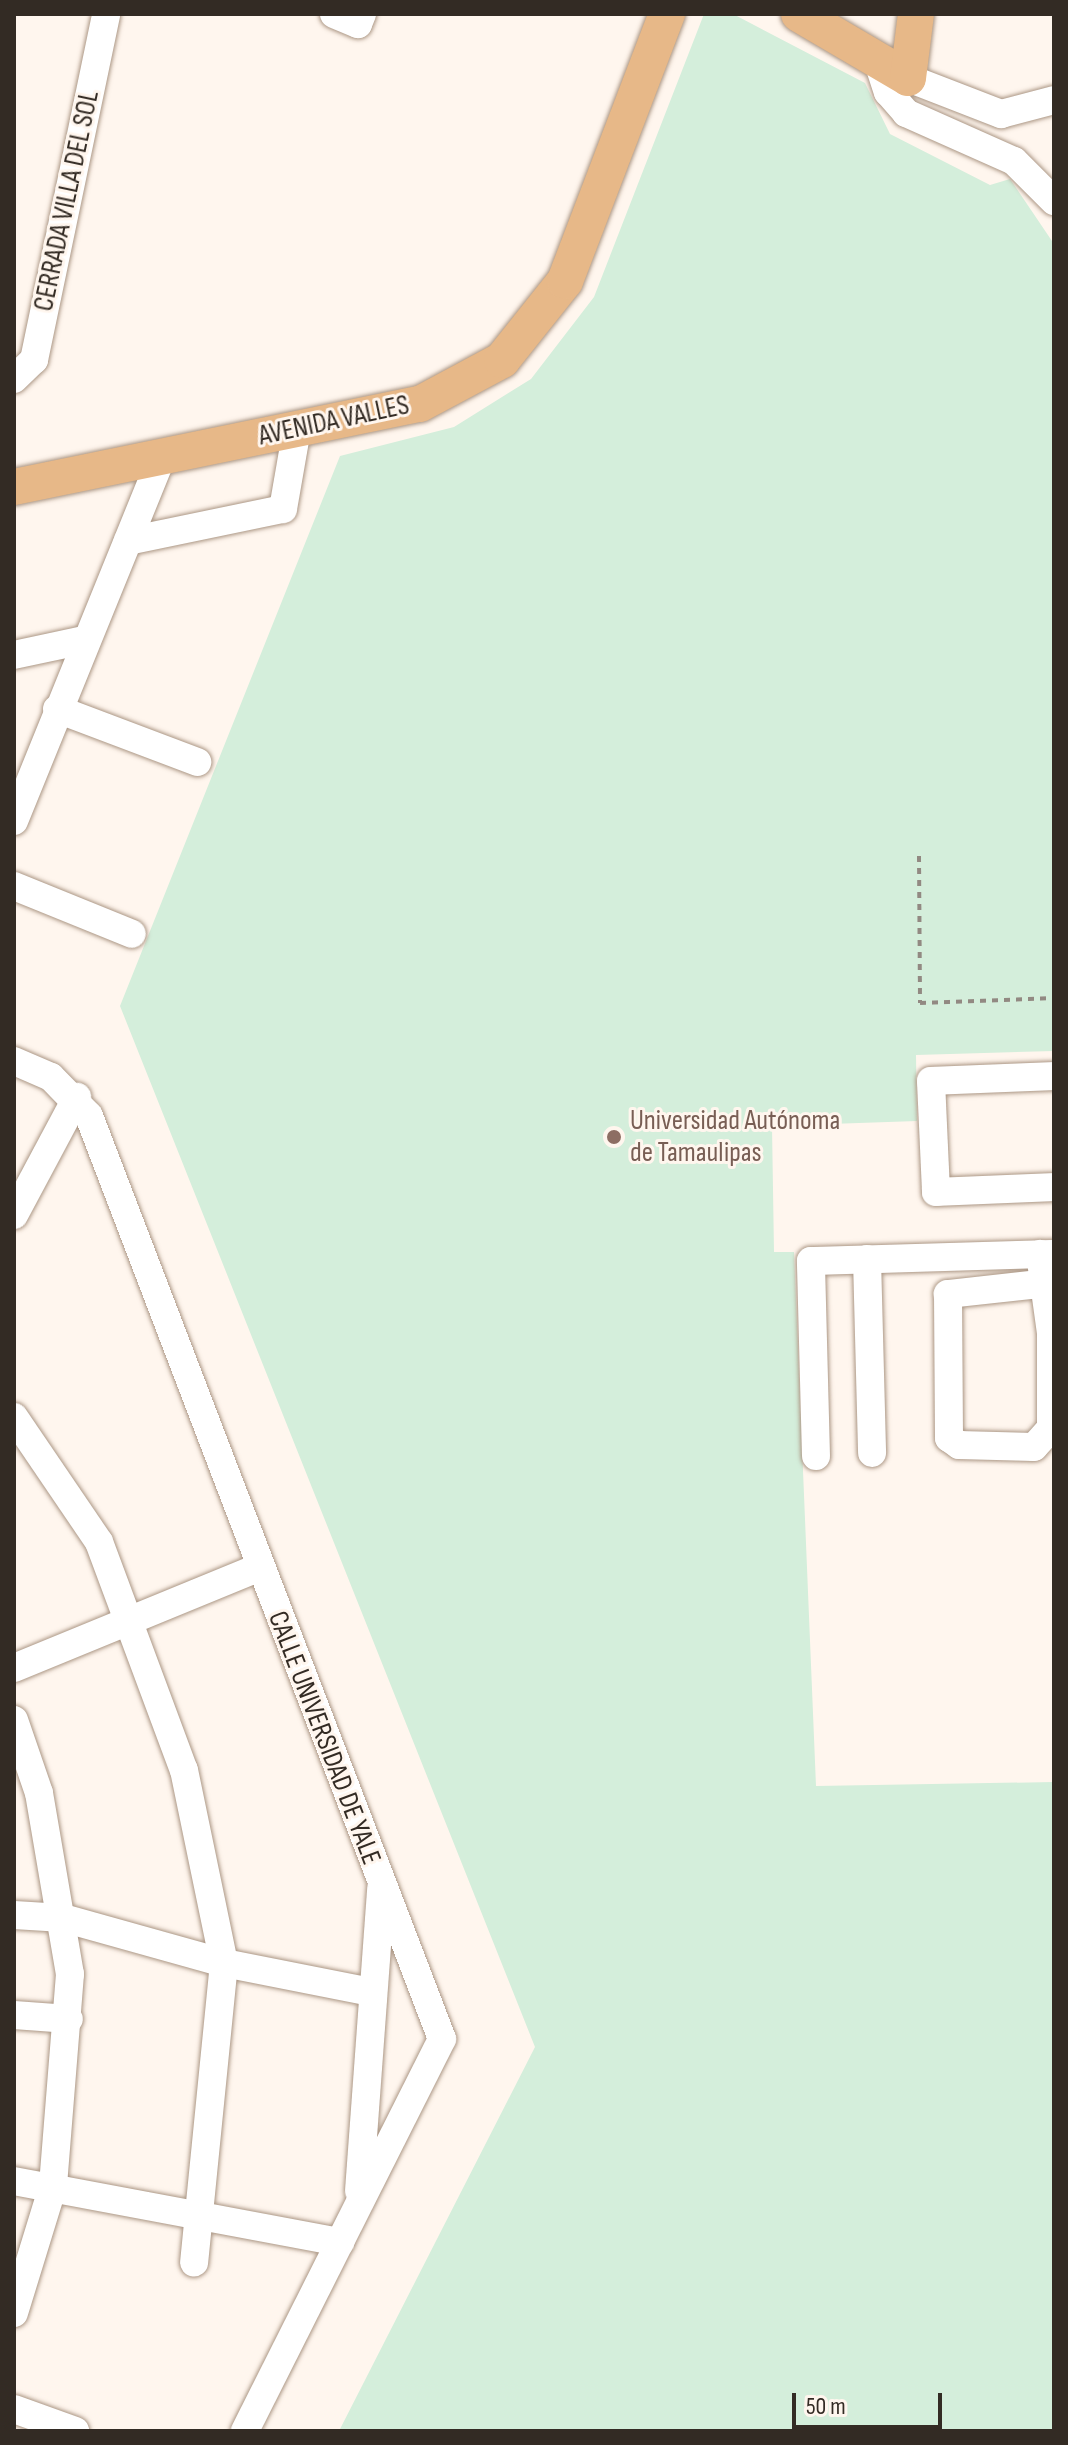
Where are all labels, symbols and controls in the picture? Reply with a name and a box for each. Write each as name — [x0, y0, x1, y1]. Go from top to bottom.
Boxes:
street label: CERRADA VILLA DEL SOL — [27, 88, 107, 314]
street label: AVENIDA VALLES — [256, 389, 412, 453]
place label: Universidad Autónoma de Tamaulipas — [630, 1104, 840, 1170]
marker: Universidad Autónoma de Tamaulipas — [605, 1128, 623, 1146]
street label: CALLE UNIVERSIDAD DE YALE — [260, 1607, 388, 1869]
scale bar — [796, 2377, 946, 2427]
text: 50 m — [806, 2392, 846, 2421]

